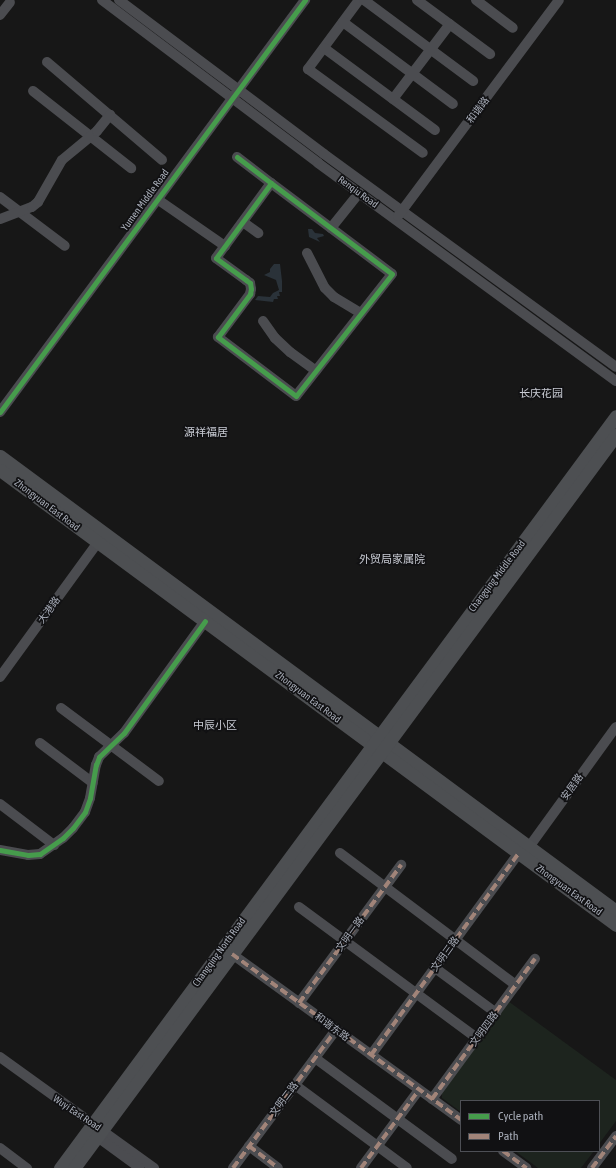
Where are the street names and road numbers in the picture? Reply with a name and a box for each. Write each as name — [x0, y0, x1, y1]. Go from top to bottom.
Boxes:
street label: 和谐路 — [464, 94, 492, 126]
street label: Yumen Middle Road — [119, 167, 171, 233]
street label: Renqiu Road — [336, 173, 380, 211]
street label: Zhongyuan East Road — [12, 476, 82, 534]
street label: Changqing Middle Road — [466, 538, 528, 614]
street label: 大港路 — [35, 594, 63, 626]
street label: Zhongyuan East Road — [273, 668, 343, 726]
street label: 安居路 — [558, 771, 586, 803]
street label: Zhongyuan East Road — [534, 862, 604, 918]
street label: 文明一路 — [333, 914, 367, 954]
street label: Changqing North Road — [190, 915, 248, 989]
street label: 文明三路 — [428, 934, 462, 974]
street label: 文明四路 — [467, 1009, 501, 1049]
street label: 和谐东路 — [312, 1010, 352, 1044]
street label: 文明二路 — [267, 1079, 301, 1119]
street label: Wuyi East Road — [51, 1093, 103, 1133]

